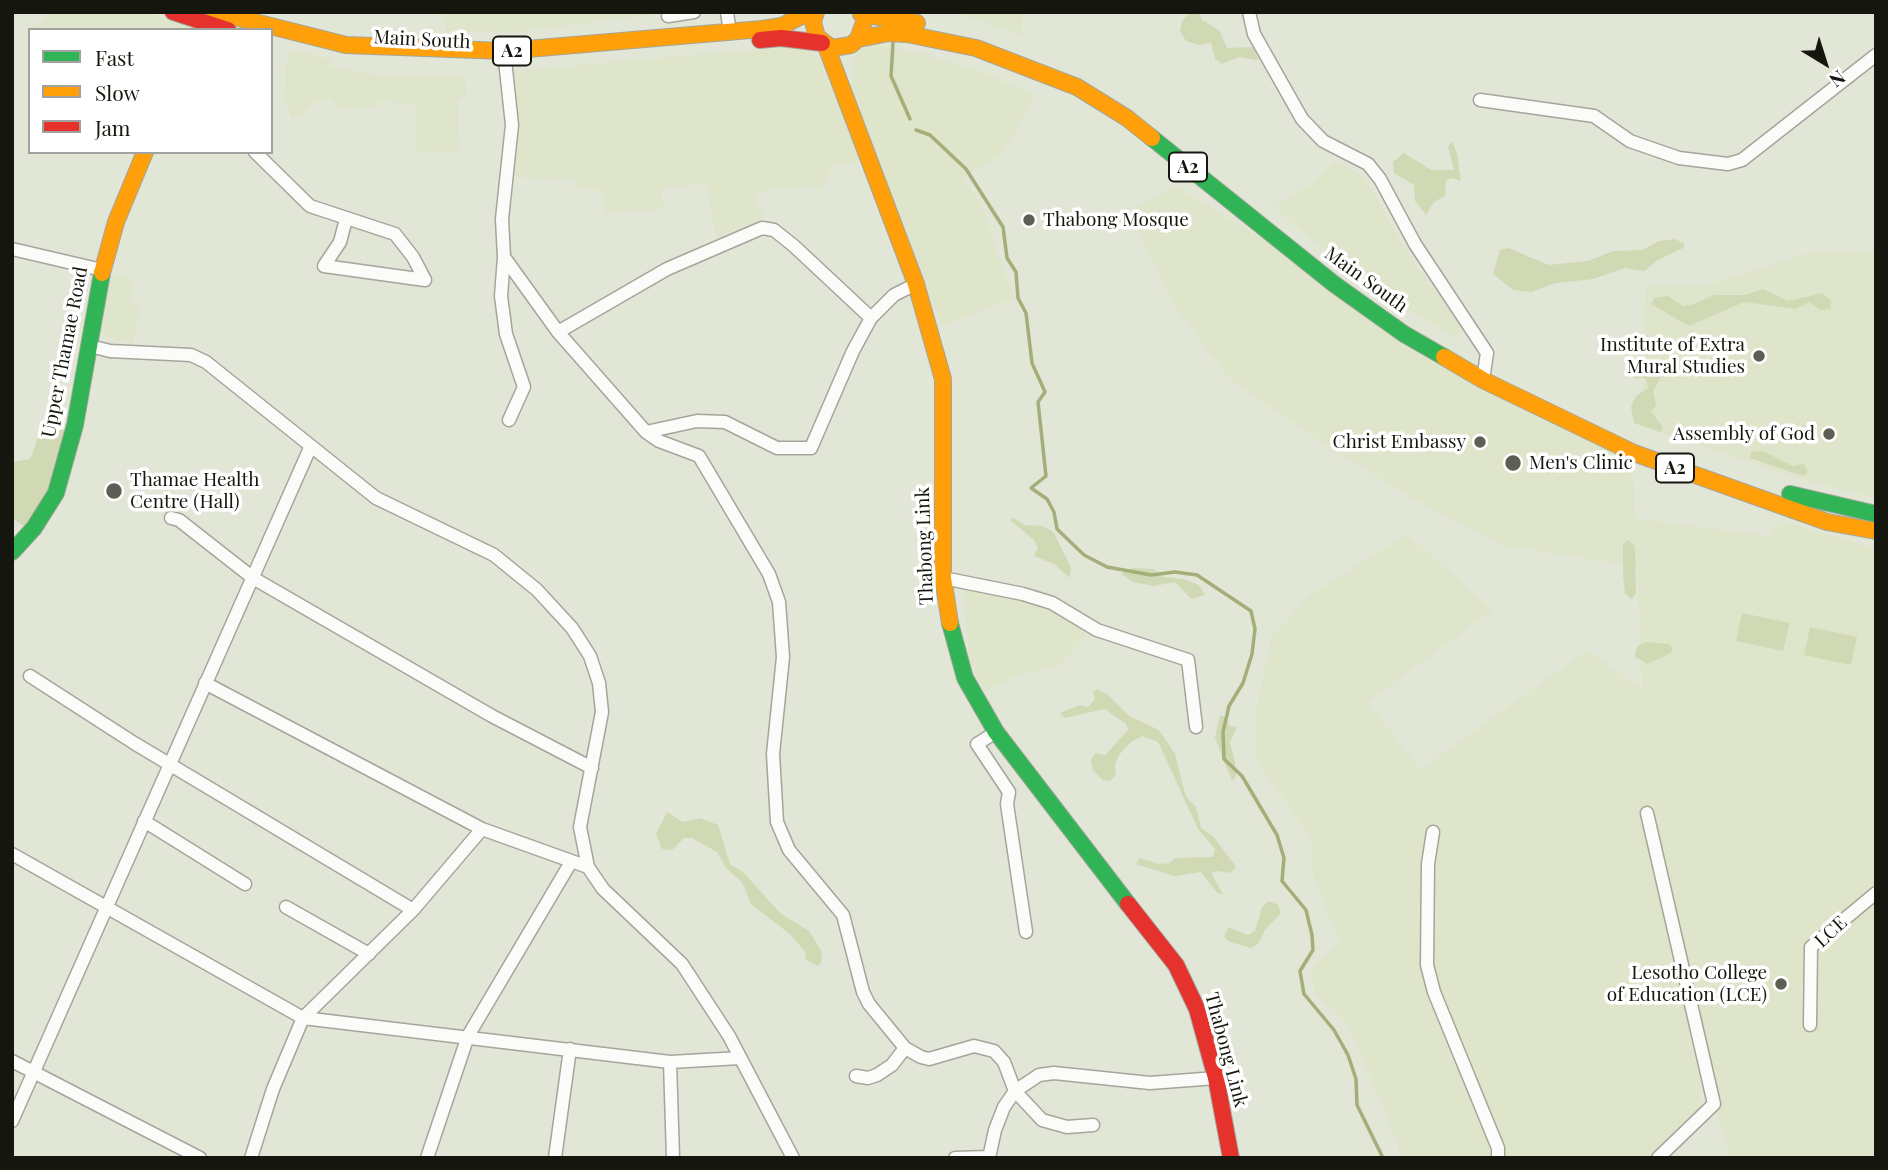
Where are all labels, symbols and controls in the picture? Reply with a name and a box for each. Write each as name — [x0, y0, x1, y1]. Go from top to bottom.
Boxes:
street label: Main South — [373, 26, 471, 54]
legend — [28, 28, 273, 154]
north arrow — [1790, 28, 1860, 98]
road number: A2 — [493, 36, 531, 66]
text: Fast — [95, 43, 134, 71]
text: N — [1825, 65, 1851, 94]
text: Slow — [95, 78, 140, 106]
text: Jam — [95, 113, 131, 141]
road number: A2 — [1169, 152, 1207, 182]
place label: Thabong Mosque — [1043, 209, 1189, 231]
marker: Thabong Mosque — [1021, 212, 1037, 228]
street label: Main South — [1320, 242, 1412, 318]
street label: Upper Thamae Road — [37, 265, 93, 439]
place label: Institute of Extra Mural Studies — [1600, 334, 1745, 378]
marker: Institute of Extra Mural Studies — [1751, 348, 1767, 364]
place label: Assembly of God — [1673, 423, 1815, 445]
marker: Assembly of God — [1821, 426, 1837, 442]
place label: Christ Embassy — [1333, 431, 1466, 453]
marker: Christ Embassy — [1472, 434, 1488, 450]
place label: Men's Clinic — [1529, 452, 1633, 474]
marker: Men's Clinic — [1503, 453, 1523, 473]
road number: A2 — [1656, 454, 1694, 482]
place label: Thamae Health Centre (Hall) — [130, 469, 259, 513]
marker: Thamae Health Centre (Hall) — [104, 481, 124, 501]
street label: Thabong Link — [912, 487, 938, 605]
street label: LCE — [1810, 911, 1852, 953]
place label: Lesotho College of Education (LCE) — [1607, 962, 1767, 1006]
marker: Lesotho College of Education (LCE) — [1773, 976, 1789, 992]
street label: Thabong Link — [1200, 990, 1252, 1110]

